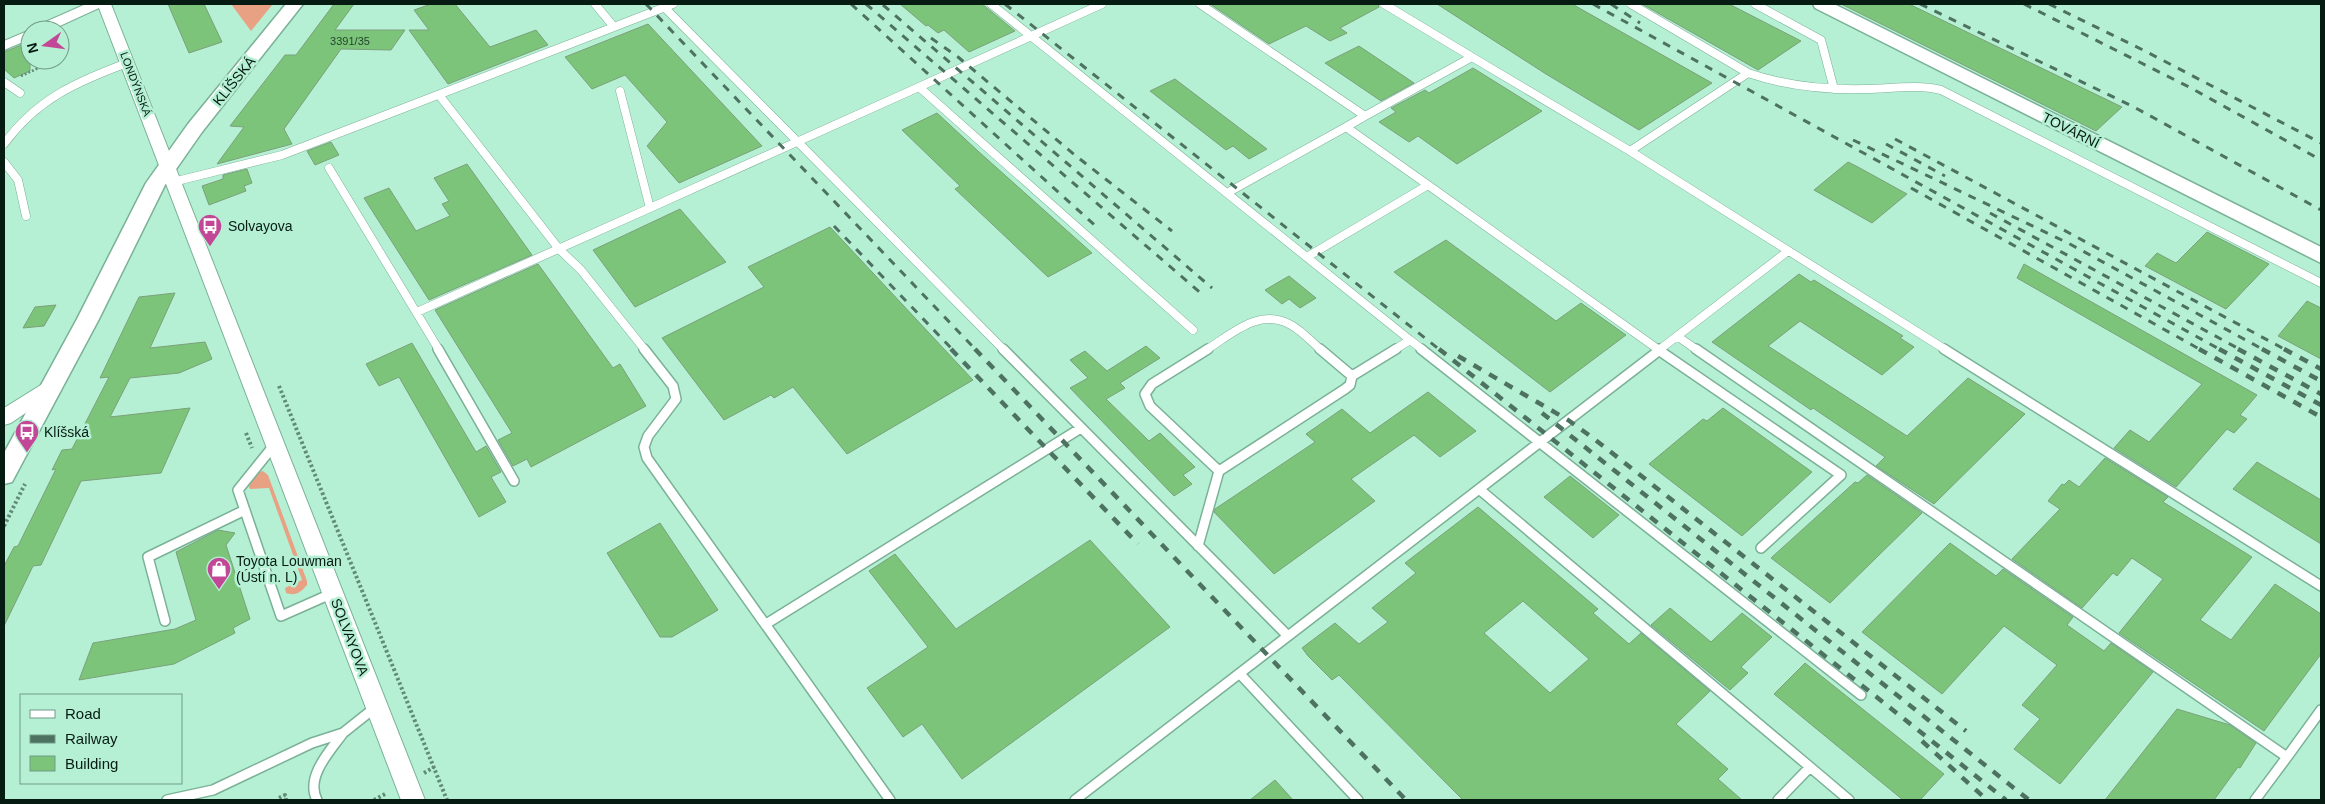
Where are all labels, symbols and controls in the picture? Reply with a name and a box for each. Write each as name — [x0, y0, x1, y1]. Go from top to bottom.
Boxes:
north arrow — [20, 20, 70, 70]
house number: 3391/35 — [330, 35, 370, 47]
text: N — [23, 41, 41, 55]
street label: LONDÝNSKÁ — [118, 50, 154, 118]
street label: KLÍŠSKÁ — [209, 53, 259, 109]
street label: TOVÁRNÍ — [2040, 109, 2102, 151]
bus stop icon: Solvayova — [197, 213, 223, 247]
place label: Solvayova — [228, 218, 293, 234]
bus stop icon: Klíšská — [14, 419, 40, 453]
place label: Klíšská — [44, 424, 89, 440]
place label: Toyota Louwman (Ústí n. L) — [236, 553, 342, 585]
shop icon: Toyota Louwman (Ústí n. L) — [206, 556, 232, 590]
street label: SOLVAYOVA — [328, 596, 372, 678]
legend — [20, 694, 182, 784]
text: Road — [65, 705, 101, 722]
text: Railway — [65, 730, 118, 747]
text: Building — [65, 755, 118, 772]

